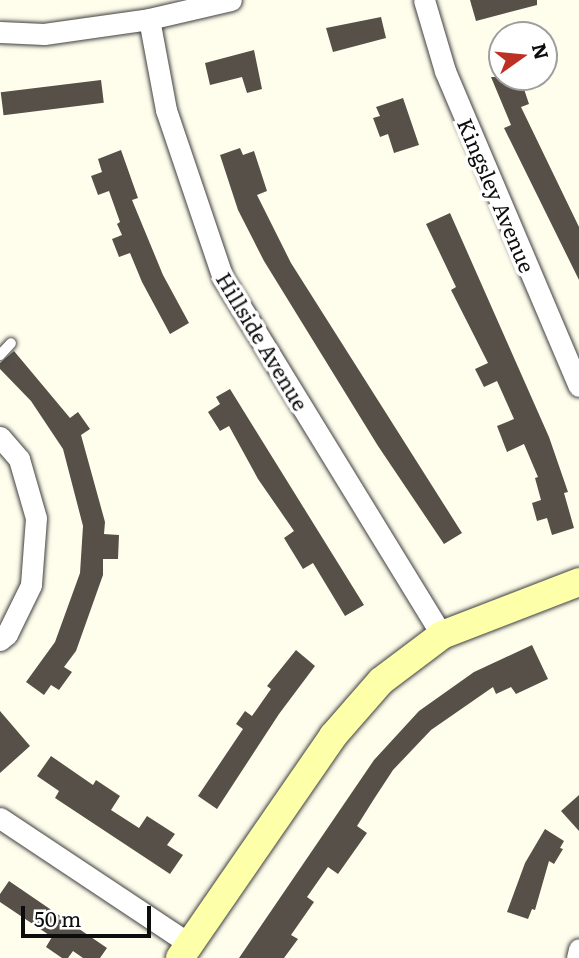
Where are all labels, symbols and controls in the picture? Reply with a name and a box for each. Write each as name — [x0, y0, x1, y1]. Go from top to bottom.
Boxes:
north arrow — [488, 21, 558, 91]
text: N — [526, 40, 557, 62]
street label: Kingsley Avenue — [453, 114, 541, 276]
street label: Hillside Avenue — [212, 267, 314, 415]
scale bar — [24, 892, 154, 936]
text: 50 m — [34, 902, 81, 933]

